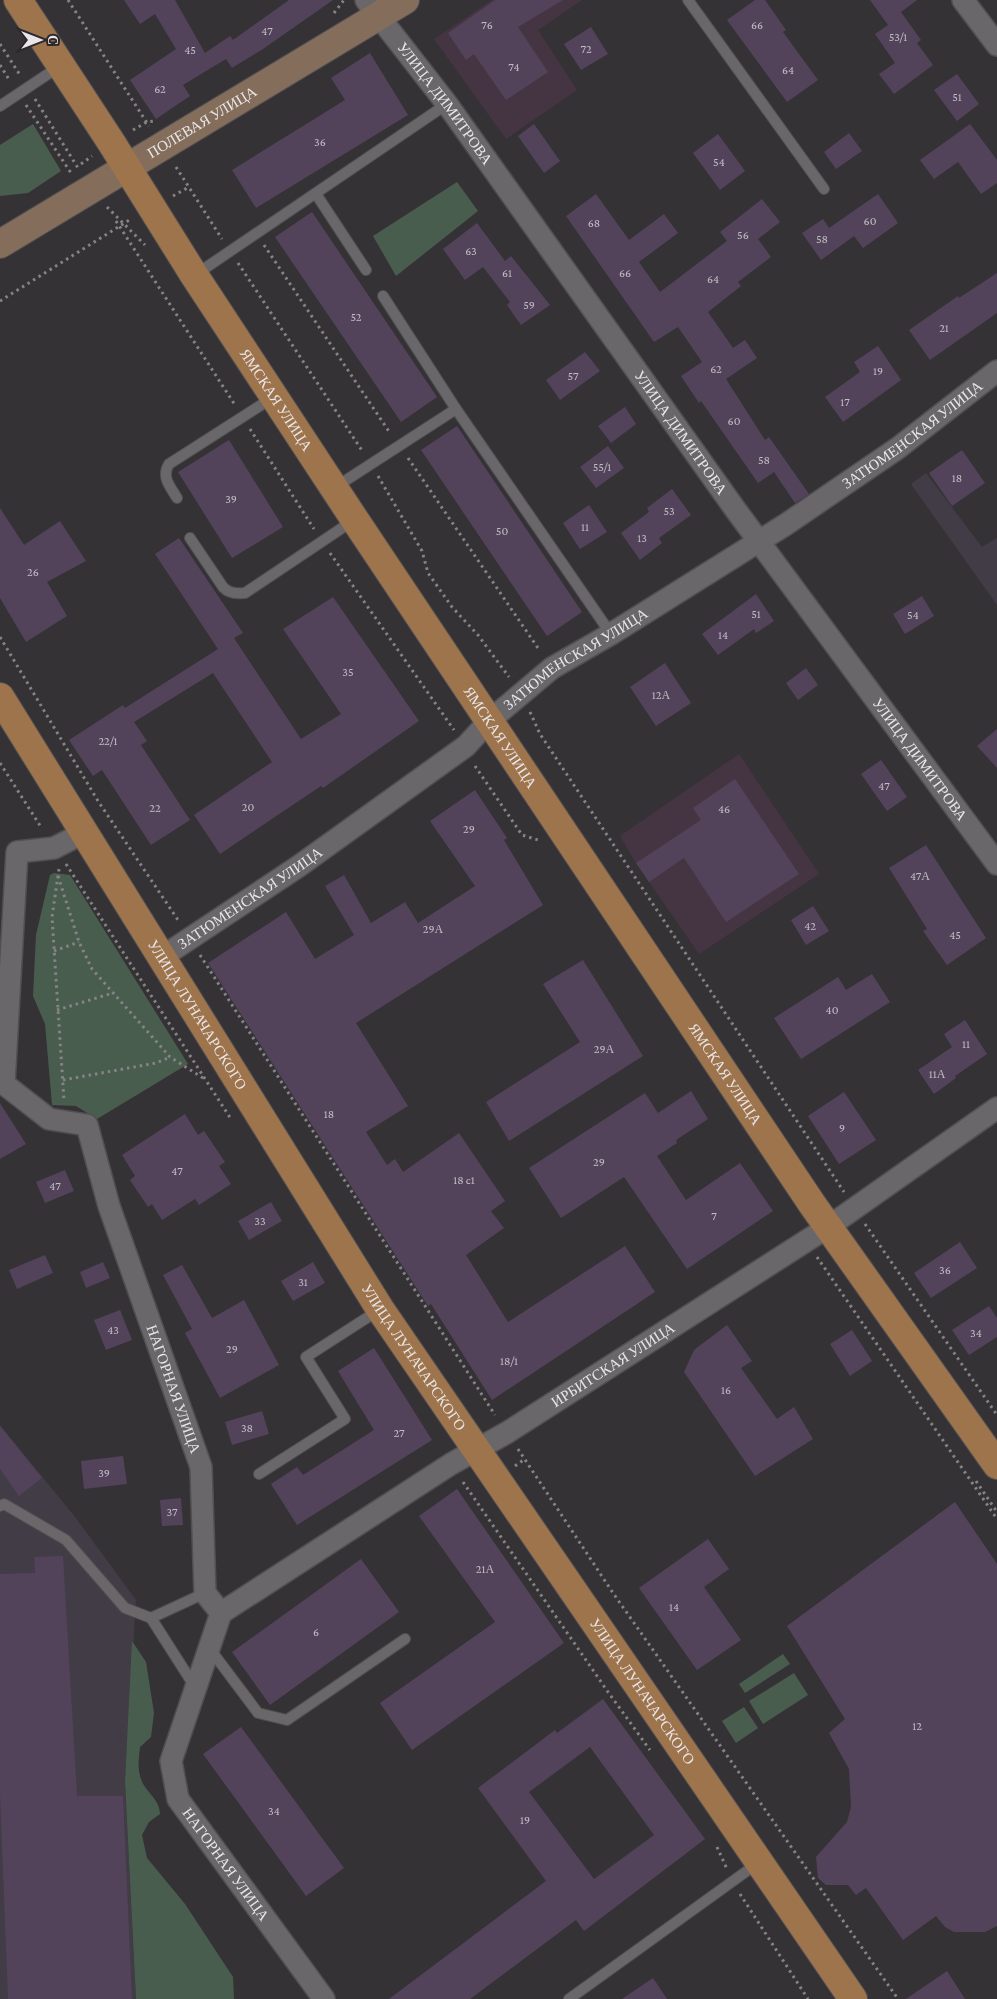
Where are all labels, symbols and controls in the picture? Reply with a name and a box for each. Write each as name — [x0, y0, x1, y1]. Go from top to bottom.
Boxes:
north arrow — [15, 15, 65, 65]
house number: 76 — [481, 18, 493, 32]
house number: 66 — [751, 18, 763, 32]
house number: 47 — [261, 24, 273, 38]
house number: 53/1 — [889, 30, 907, 44]
text: С — [45, 35, 61, 45]
street label: УЛИЦА ДИМИТРОВА — [394, 39, 495, 168]
house number: 72 — [580, 42, 592, 56]
house number: 45 — [184, 43, 196, 57]
house number: 74 — [508, 60, 520, 74]
house number: 64 — [782, 63, 794, 77]
house number: 62 — [154, 82, 166, 96]
street label: ПОЛЕВАЯ УЛИЦА — [145, 83, 260, 161]
house number: 51 — [952, 90, 962, 104]
house number: 36 — [314, 135, 326, 149]
house number: 54 — [713, 155, 725, 169]
house number: 60 — [864, 214, 877, 228]
house number: 68 — [588, 216, 600, 230]
house number: 56 — [737, 228, 749, 242]
house number: 58 — [816, 232, 828, 246]
house number: 63 — [465, 244, 477, 258]
house number: 61 — [502, 266, 512, 280]
house number: 66 — [619, 266, 631, 280]
house number: 64 — [707, 272, 719, 286]
house number: 59 — [523, 298, 535, 312]
house number: 52 — [350, 310, 362, 324]
house number: 21 — [939, 321, 949, 335]
street label: ЯМСКАЯ УЛИЦА — [237, 346, 315, 454]
house number: 62 — [710, 362, 722, 376]
house number: 19 — [873, 364, 883, 378]
street label: УЛИЦА ДИМИТРОВА — [631, 368, 730, 498]
house number: 57 — [568, 369, 579, 383]
street label: ЗАТЮМЕНСКАЯ УЛИЦА — [839, 377, 986, 492]
house number: 17 — [840, 395, 850, 409]
house number: 60 — [728, 414, 741, 428]
house number: 58 — [758, 453, 770, 467]
house number: 55/1 — [593, 460, 611, 474]
house number: 18 — [952, 471, 962, 485]
house number: 39 — [225, 492, 237, 506]
house number: 53 — [663, 504, 675, 518]
house number: 11 — [581, 520, 589, 534]
house number: 50 — [496, 524, 508, 538]
house number: 13 — [637, 531, 647, 545]
house number: 26 — [27, 565, 39, 579]
street label: ЗАТЮМЕНСКАЯ УЛИЦА — [500, 605, 651, 713]
house number: 51 — [751, 607, 761, 621]
house number: 54 — [907, 608, 919, 622]
house number: 14 — [718, 628, 728, 642]
house number: 35 — [342, 665, 354, 679]
street label: ЯМСКАЯ УЛИЦА — [461, 683, 540, 791]
house number: 12А — [652, 688, 671, 702]
street label: УЛИЦА ДИМИТРОВА — [869, 695, 970, 824]
house number: 22/1 — [98, 734, 118, 748]
house number: 47 — [878, 779, 890, 793]
house number: 20 — [242, 800, 254, 814]
house number: 22 — [149, 801, 161, 815]
house number: 46 — [718, 802, 730, 816]
house number: 29 — [463, 822, 475, 836]
street label: ЗАТЮМЕНСКАЯ УЛИЦА — [175, 844, 325, 952]
house number: 47А — [910, 869, 930, 883]
house number: 42 — [804, 919, 816, 933]
house number: 29А — [423, 922, 444, 936]
house number: 45 — [949, 928, 961, 942]
street label: УЛИЦА ЛУНАЧАРСКОГО — [145, 937, 250, 1093]
house number: 40 — [826, 1003, 839, 1017]
street label: ЯМСКАЯ УЛИЦА — [686, 1020, 765, 1128]
house number: 11 — [962, 1037, 970, 1051]
house number: 29А — [594, 1042, 615, 1056]
house number: 11А — [929, 1067, 946, 1081]
house number: 18 — [324, 1107, 334, 1121]
house number: 9 — [839, 1121, 845, 1135]
house number: 29 — [593, 1155, 605, 1169]
house number: 47 — [171, 1164, 183, 1178]
house number: 18 c1 — [453, 1173, 475, 1187]
house number: 47 — [49, 1179, 61, 1193]
house number: 7 — [711, 1209, 717, 1223]
house number: 33 — [254, 1214, 266, 1228]
house number: 36 — [939, 1263, 951, 1277]
house number: 31 — [298, 1275, 308, 1289]
street label: УЛИЦА ЛУНАЧАРСКОГО — [358, 1281, 469, 1434]
street label: ИРБИТСКАЯ УЛИЦА — [548, 1319, 678, 1410]
house number: 43 — [107, 1323, 119, 1337]
street label: НАГОРНАЯ УЛИЦА — [143, 1323, 204, 1456]
house number: 34 — [970, 1326, 982, 1340]
house number: 29 — [226, 1342, 238, 1356]
house number: 18/1 — [500, 1354, 518, 1368]
house number: 16 — [721, 1383, 731, 1397]
house number: 38 — [241, 1421, 253, 1435]
house number: 27 — [393, 1426, 405, 1440]
house number: 39 — [98, 1466, 110, 1480]
house number: 37 — [166, 1505, 178, 1519]
house number: 21А — [476, 1562, 495, 1576]
house number: 14 — [669, 1600, 679, 1614]
street label: УЛИЦА ЛУНАЧАРСКОГО — [586, 1615, 698, 1768]
house number: 6 — [313, 1625, 319, 1639]
house number: 12 — [912, 1719, 922, 1733]
house number: 34 — [268, 1804, 280, 1818]
street label: НАГОРНАЯ УЛИЦА — [179, 1805, 272, 1924]
house number: 19 — [520, 1813, 530, 1827]

